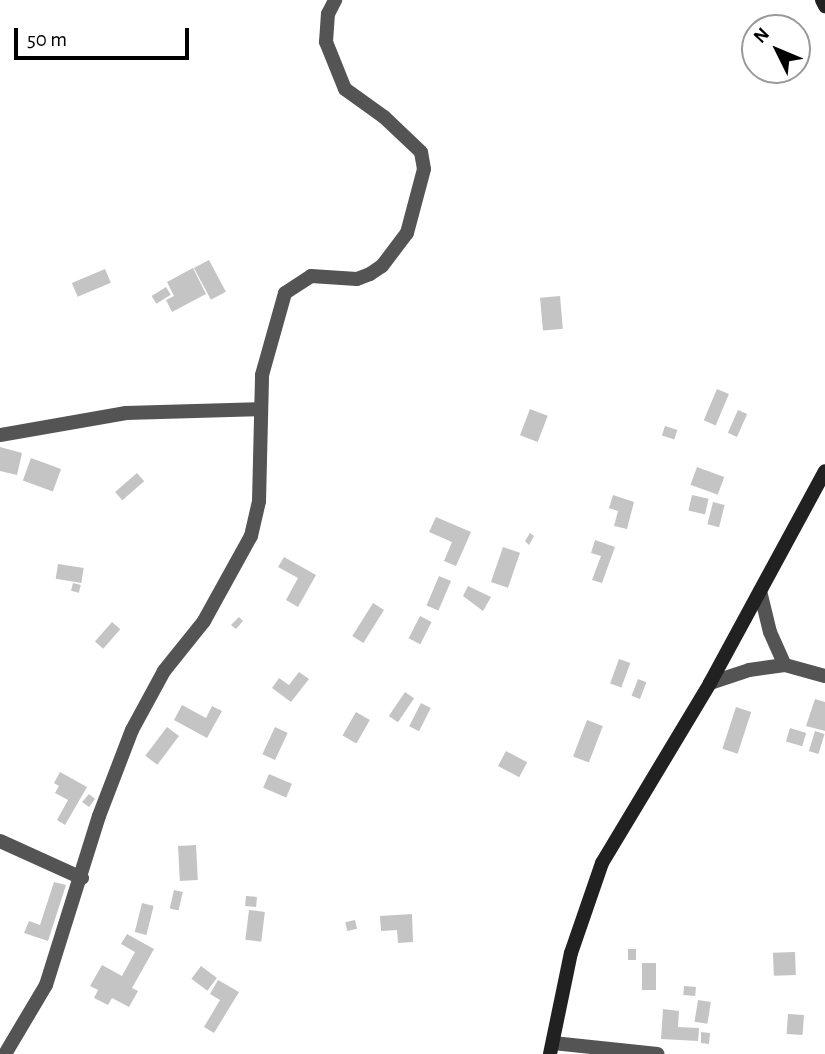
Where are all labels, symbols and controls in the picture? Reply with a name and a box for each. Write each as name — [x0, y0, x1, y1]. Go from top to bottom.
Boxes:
scale bar — [18, 14, 192, 58]
north arrow — [741, 14, 811, 84]
text: N — [750, 24, 773, 47]
text: 50 m — [27, 29, 67, 50]

